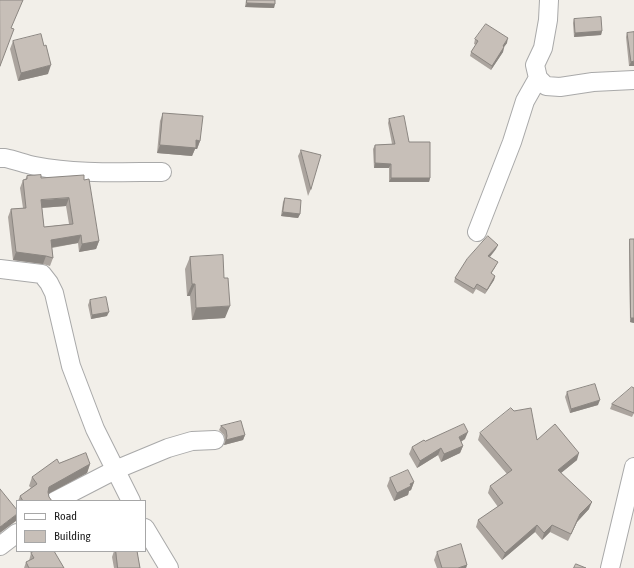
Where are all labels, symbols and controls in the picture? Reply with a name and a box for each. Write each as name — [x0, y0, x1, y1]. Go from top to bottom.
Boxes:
legend — [16, 500, 146, 552]
text: Road — [54, 509, 77, 523]
text: Building — [54, 529, 91, 543]

